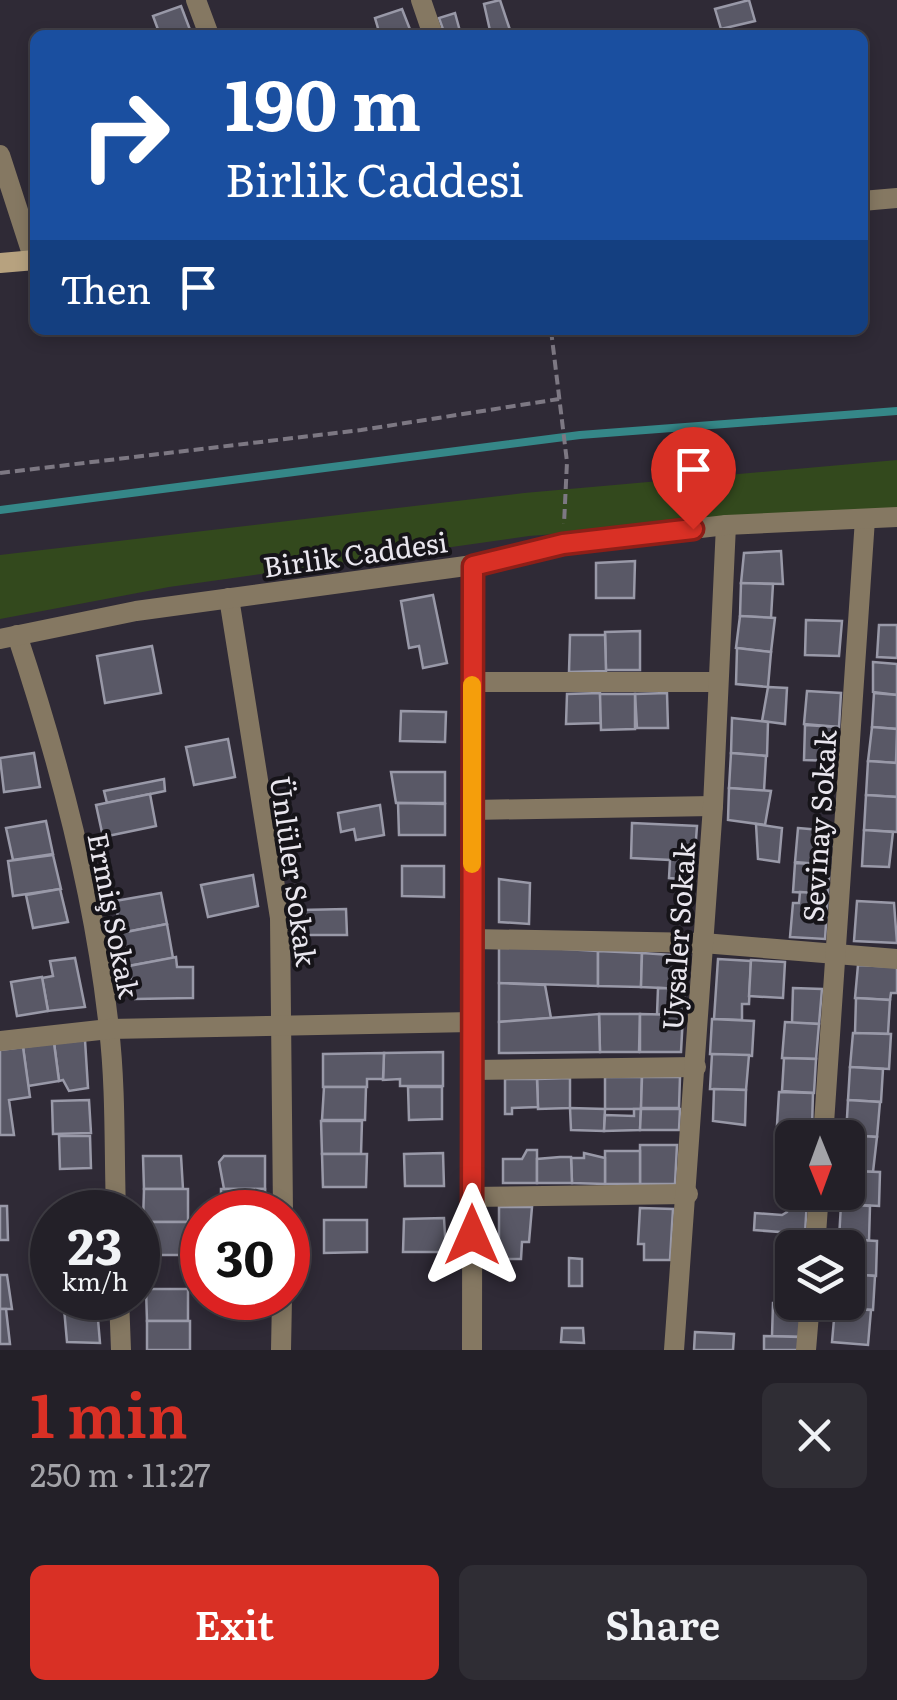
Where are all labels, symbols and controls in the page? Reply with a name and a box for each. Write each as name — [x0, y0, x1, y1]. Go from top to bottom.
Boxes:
text: 190 m — [225, 49, 421, 153]
icon: right — [60, 70, 190, 200]
text: Birlik Caddesi — [225, 144, 524, 211]
text: Then — [60, 259, 151, 316]
icon: arrive — [171, 260, 226, 315]
pin — [651, 427, 736, 530]
icon: arrive — [666, 442, 721, 497]
street label: Birlik Caddesi — [260, 519, 450, 587]
street label: Sevinay Sokak — [790, 728, 846, 923]
street label: Ünlüler Sokak — [261, 773, 329, 970]
street label: Ermiş Sokak — [78, 829, 152, 1002]
street label: Uysaler Sokak — [649, 840, 705, 1032]
north arrow — [775, 1120, 865, 1210]
map controls — [775, 1120, 865, 1320]
position arrow — [420, 1183, 524, 1287]
speed limit sign: 30 — [180, 1190, 310, 1320]
text: 23 — [68, 1206, 122, 1280]
button: layers — [775, 1230, 865, 1320]
text: km/h — [62, 1262, 128, 1299]
text: 1 min — [30, 1367, 188, 1456]
button: close — [762, 1383, 867, 1488]
text: 250 m · 11:27 — [30, 1449, 210, 1497]
button: Exit — [30, 1565, 439, 1680]
button: Share — [459, 1565, 867, 1680]

